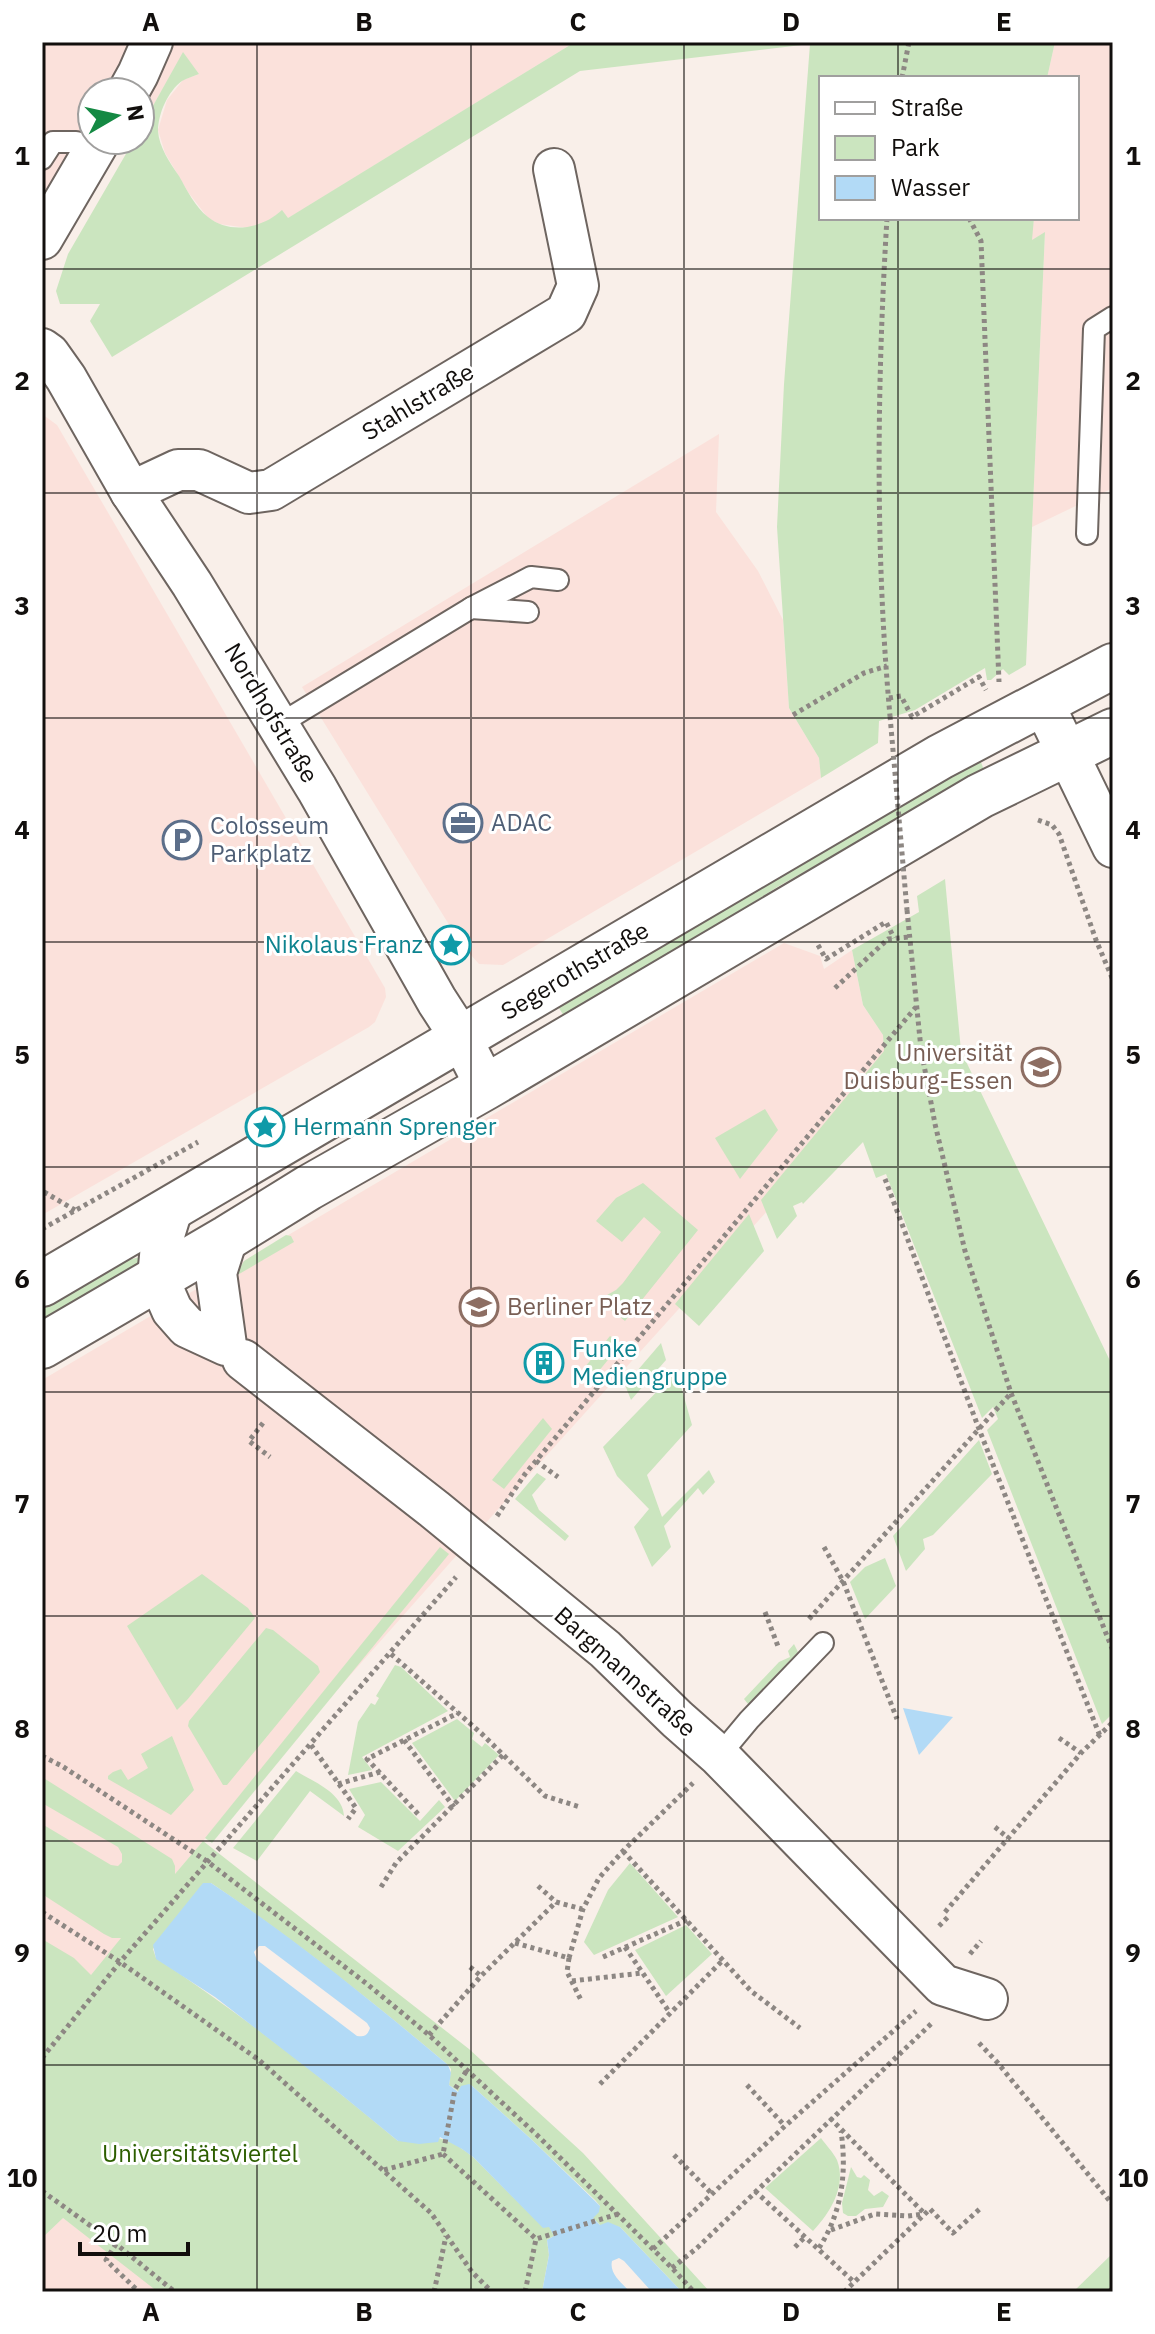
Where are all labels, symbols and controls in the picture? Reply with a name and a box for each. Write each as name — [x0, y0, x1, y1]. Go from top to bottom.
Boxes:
text: A — [142, 4, 160, 38]
text: B — [355, 4, 373, 38]
text: C — [570, 4, 587, 38]
text: D — [782, 4, 800, 38]
text: E — [996, 4, 1012, 38]
north arrow — [76, 76, 156, 156]
legend — [819, 76, 1079, 220]
text: Straße — [891, 91, 963, 123]
text: N — [121, 103, 152, 123]
text: Park — [891, 131, 940, 163]
text: 1 — [14, 138, 30, 172]
text: 1 — [1125, 138, 1141, 172]
text: Wasser — [891, 171, 970, 203]
street label: Stahlstraße — [356, 355, 479, 447]
text: 2 — [14, 363, 30, 397]
text: 2 — [1125, 363, 1141, 397]
text: 3 — [14, 588, 30, 622]
text: 3 — [1125, 588, 1141, 622]
street label: Nordhofstraße — [218, 637, 326, 788]
office icon: ADAC — [442, 802, 484, 844]
place label: ADAC — [491, 806, 552, 838]
place label: Colosseum Parkplatz — [210, 809, 329, 869]
text: 4 — [14, 812, 30, 846]
text: 4 — [1125, 812, 1141, 846]
parking icon: Colosseum Parkplatz — [161, 819, 203, 861]
street label: Segerothstraße — [495, 913, 654, 1027]
place icon: Nikolaus Franz — [430, 924, 472, 966]
place label: Nikolaus Franz — [265, 928, 423, 960]
place label: Universität Duisburg-Essen — [843, 1036, 1013, 1096]
text: 5 — [14, 1037, 30, 1071]
text: 5 — [1125, 1037, 1141, 1071]
school or university icon: Universität Duisburg-Essen — [1020, 1046, 1062, 1088]
place icon: Hermann Sprenger — [244, 1106, 286, 1148]
place label: Hermann Sprenger — [293, 1110, 497, 1142]
text: 6 — [14, 1261, 30, 1295]
text: 6 — [1125, 1261, 1141, 1295]
school or university icon: Berliner Platz — [458, 1286, 500, 1328]
place label: Berliner Platz — [507, 1290, 652, 1322]
place label: Funke Mediengruppe — [572, 1332, 728, 1392]
building icon: Funke Mediengruppe — [523, 1342, 565, 1384]
text: 7 — [14, 1486, 30, 1520]
text: 7 — [1125, 1486, 1141, 1520]
street label: Bargmannstraße — [548, 1599, 703, 1744]
text: 8 — [14, 1711, 30, 1745]
text: 8 — [1125, 1711, 1141, 1745]
text: 9 — [14, 1935, 30, 1969]
text: 9 — [1125, 1935, 1141, 1969]
park label: Universitätsviertel — [102, 2137, 298, 2169]
text: 10 — [6, 2160, 38, 2194]
text: 10 — [1117, 2160, 1149, 2194]
scale bar — [80, 2206, 188, 2256]
text: 20 m — [92, 2217, 147, 2249]
text: A — [142, 2294, 160, 2328]
text: B — [355, 2294, 373, 2328]
text: C — [570, 2294, 587, 2328]
text: D — [782, 2294, 800, 2328]
text: E — [996, 2294, 1012, 2328]

